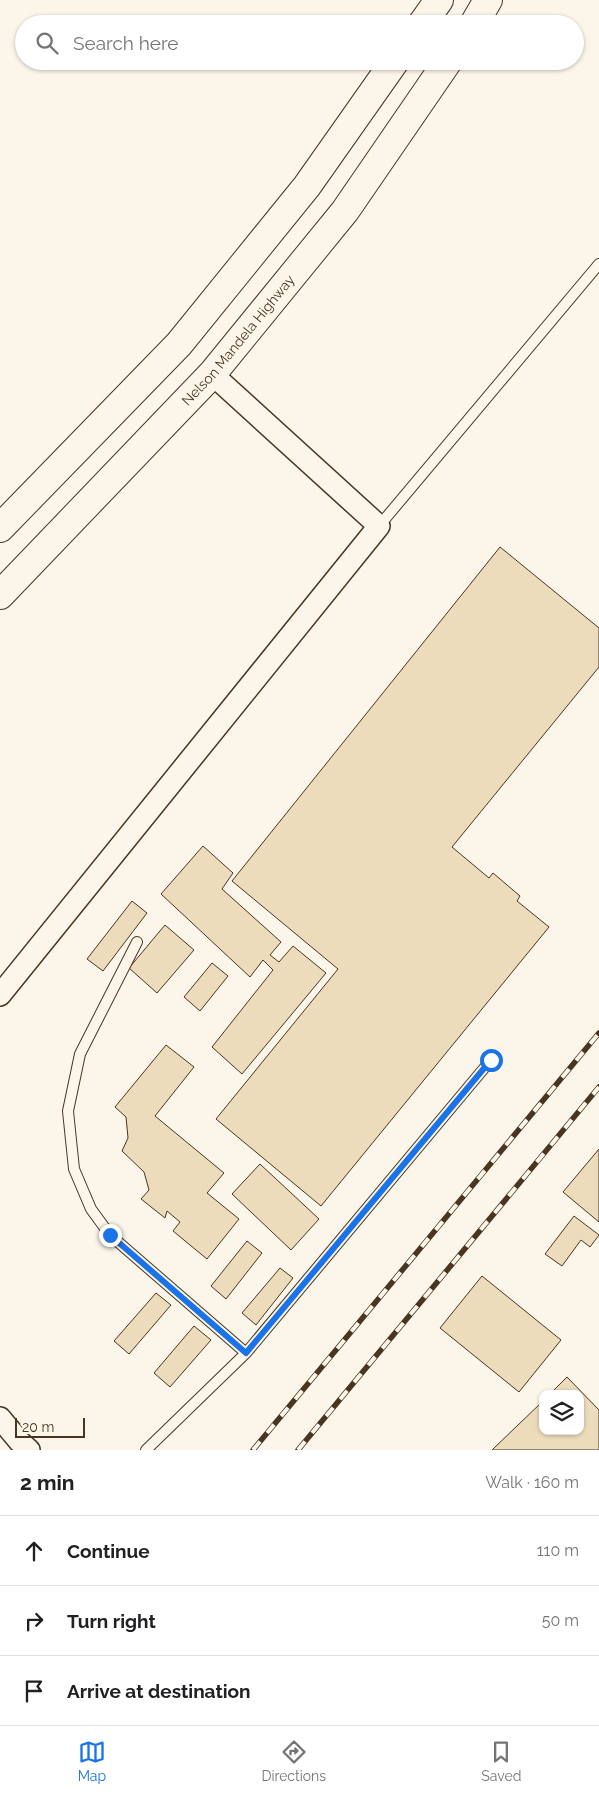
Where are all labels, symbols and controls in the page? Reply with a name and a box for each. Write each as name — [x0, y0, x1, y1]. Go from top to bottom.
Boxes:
search box — [15, 15, 584, 70]
icon: search — [33, 29, 61, 57]
text: Search here — [73, 32, 179, 54]
street label: Nelson Mandela Highway — [178, 271, 298, 409]
route start — [480, 1049, 503, 1072]
route end — [99, 1224, 122, 1247]
map controls — [539, 1390, 584, 1435]
button: layers — [539, 1390, 584, 1435]
scale bar — [15, 1415, 85, 1438]
text: 20 m — [22, 1419, 54, 1435]
text: 2 min — [20, 1470, 74, 1495]
text: Walk · 160 m — [485, 1473, 579, 1492]
icon: ahead — [20, 1537, 48, 1565]
text: Continue — [67, 1540, 150, 1562]
text: 110 m — [537, 1541, 579, 1560]
icon: right — [20, 1607, 48, 1635]
text: Turn right — [67, 1610, 156, 1632]
text: 50 m — [542, 1611, 579, 1630]
icon: arrive — [20, 1677, 48, 1705]
text: Arrive at destination — [67, 1680, 251, 1702]
tab: Map — [78, 1738, 106, 1784]
tab: Directions — [261, 1738, 326, 1784]
tab: Saved — [481, 1738, 521, 1784]

